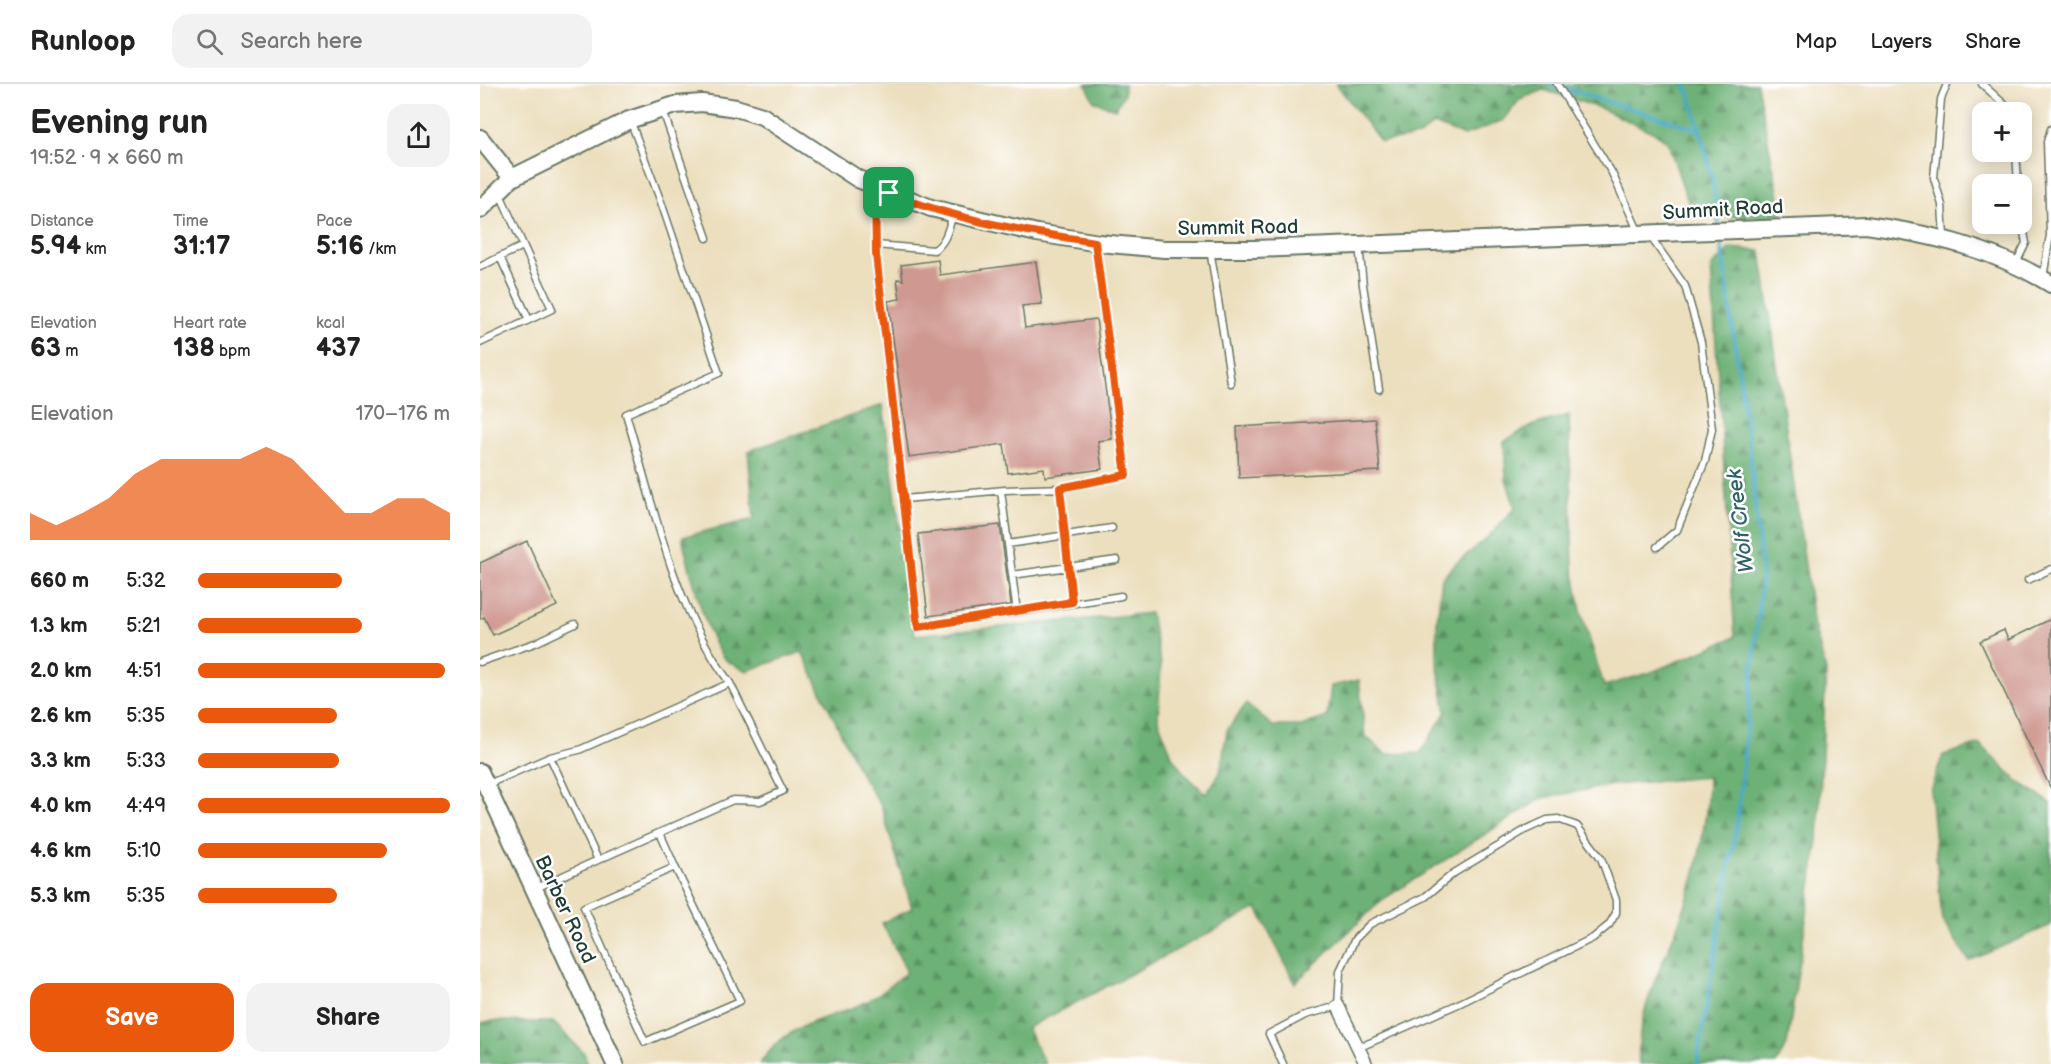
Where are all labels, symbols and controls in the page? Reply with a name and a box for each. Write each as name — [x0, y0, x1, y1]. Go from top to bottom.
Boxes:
search box — [172, 14, 592, 68]
text: Runloop — [30, 25, 136, 58]
icon: search — [193, 25, 226, 58]
text: Search here — [241, 28, 362, 55]
text: Map — [1795, 29, 1837, 54]
text: Layers — [1870, 29, 1932, 54]
text: Share — [1965, 29, 2021, 54]
map controls — [1972, 102, 2032, 234]
button: + — [1972, 102, 2032, 162]
text: Evening run — [30, 103, 208, 143]
button: share — [387, 104, 450, 167]
text: 19:52 · 9 × 660 m — [30, 146, 183, 170]
pin — [863, 167, 914, 218]
button: − — [1972, 174, 2032, 234]
icon: arrive — [872, 176, 905, 209]
street label: Summit Road — [1662, 195, 1784, 225]
text: Distance — [30, 212, 94, 231]
text: Time — [173, 212, 208, 231]
text: Pace — [316, 212, 352, 231]
street label: Summit Road — [1177, 215, 1299, 241]
text: 5.94 — [30, 231, 81, 262]
text: 31:17 — [173, 231, 231, 262]
text: 5:16 — [316, 231, 364, 262]
text: km — [81, 240, 107, 259]
text: /km — [364, 240, 397, 259]
text: Elevation — [30, 314, 97, 333]
text: Heart rate — [173, 314, 247, 333]
text: kcal — [316, 314, 345, 333]
text: 63 — [30, 333, 61, 364]
text: 138 — [173, 333, 215, 364]
text: 437 — [316, 333, 361, 364]
text: m — [61, 342, 79, 361]
text: bpm — [215, 342, 251, 361]
text: Elevation — [30, 402, 113, 426]
text: 170–176 m — [356, 402, 450, 426]
water label: Wolf Creek — [1722, 467, 1759, 574]
text: 660 m — [30, 569, 89, 593]
text: 5:32 — [126, 569, 166, 593]
text: 1.3 km — [30, 614, 87, 638]
text: 5:21 — [126, 614, 161, 638]
text: 2.0 km — [30, 659, 92, 683]
text: 4:51 — [126, 659, 161, 683]
text: 2.6 km — [30, 704, 91, 728]
text: 5:35 — [126, 704, 165, 728]
text: 3.3 km — [30, 749, 91, 773]
text: 5:33 — [126, 749, 166, 773]
text: 4.0 km — [30, 794, 92, 818]
text: 4:49 — [126, 794, 166, 818]
text: 4.6 km — [30, 839, 91, 863]
text: 5:10 — [126, 839, 161, 863]
street label: Barber Road — [530, 852, 601, 967]
text: 5.3 km — [30, 884, 91, 908]
text: 5:35 — [126, 884, 165, 908]
button: Save — [30, 983, 234, 1052]
button: Share — [246, 983, 450, 1052]

